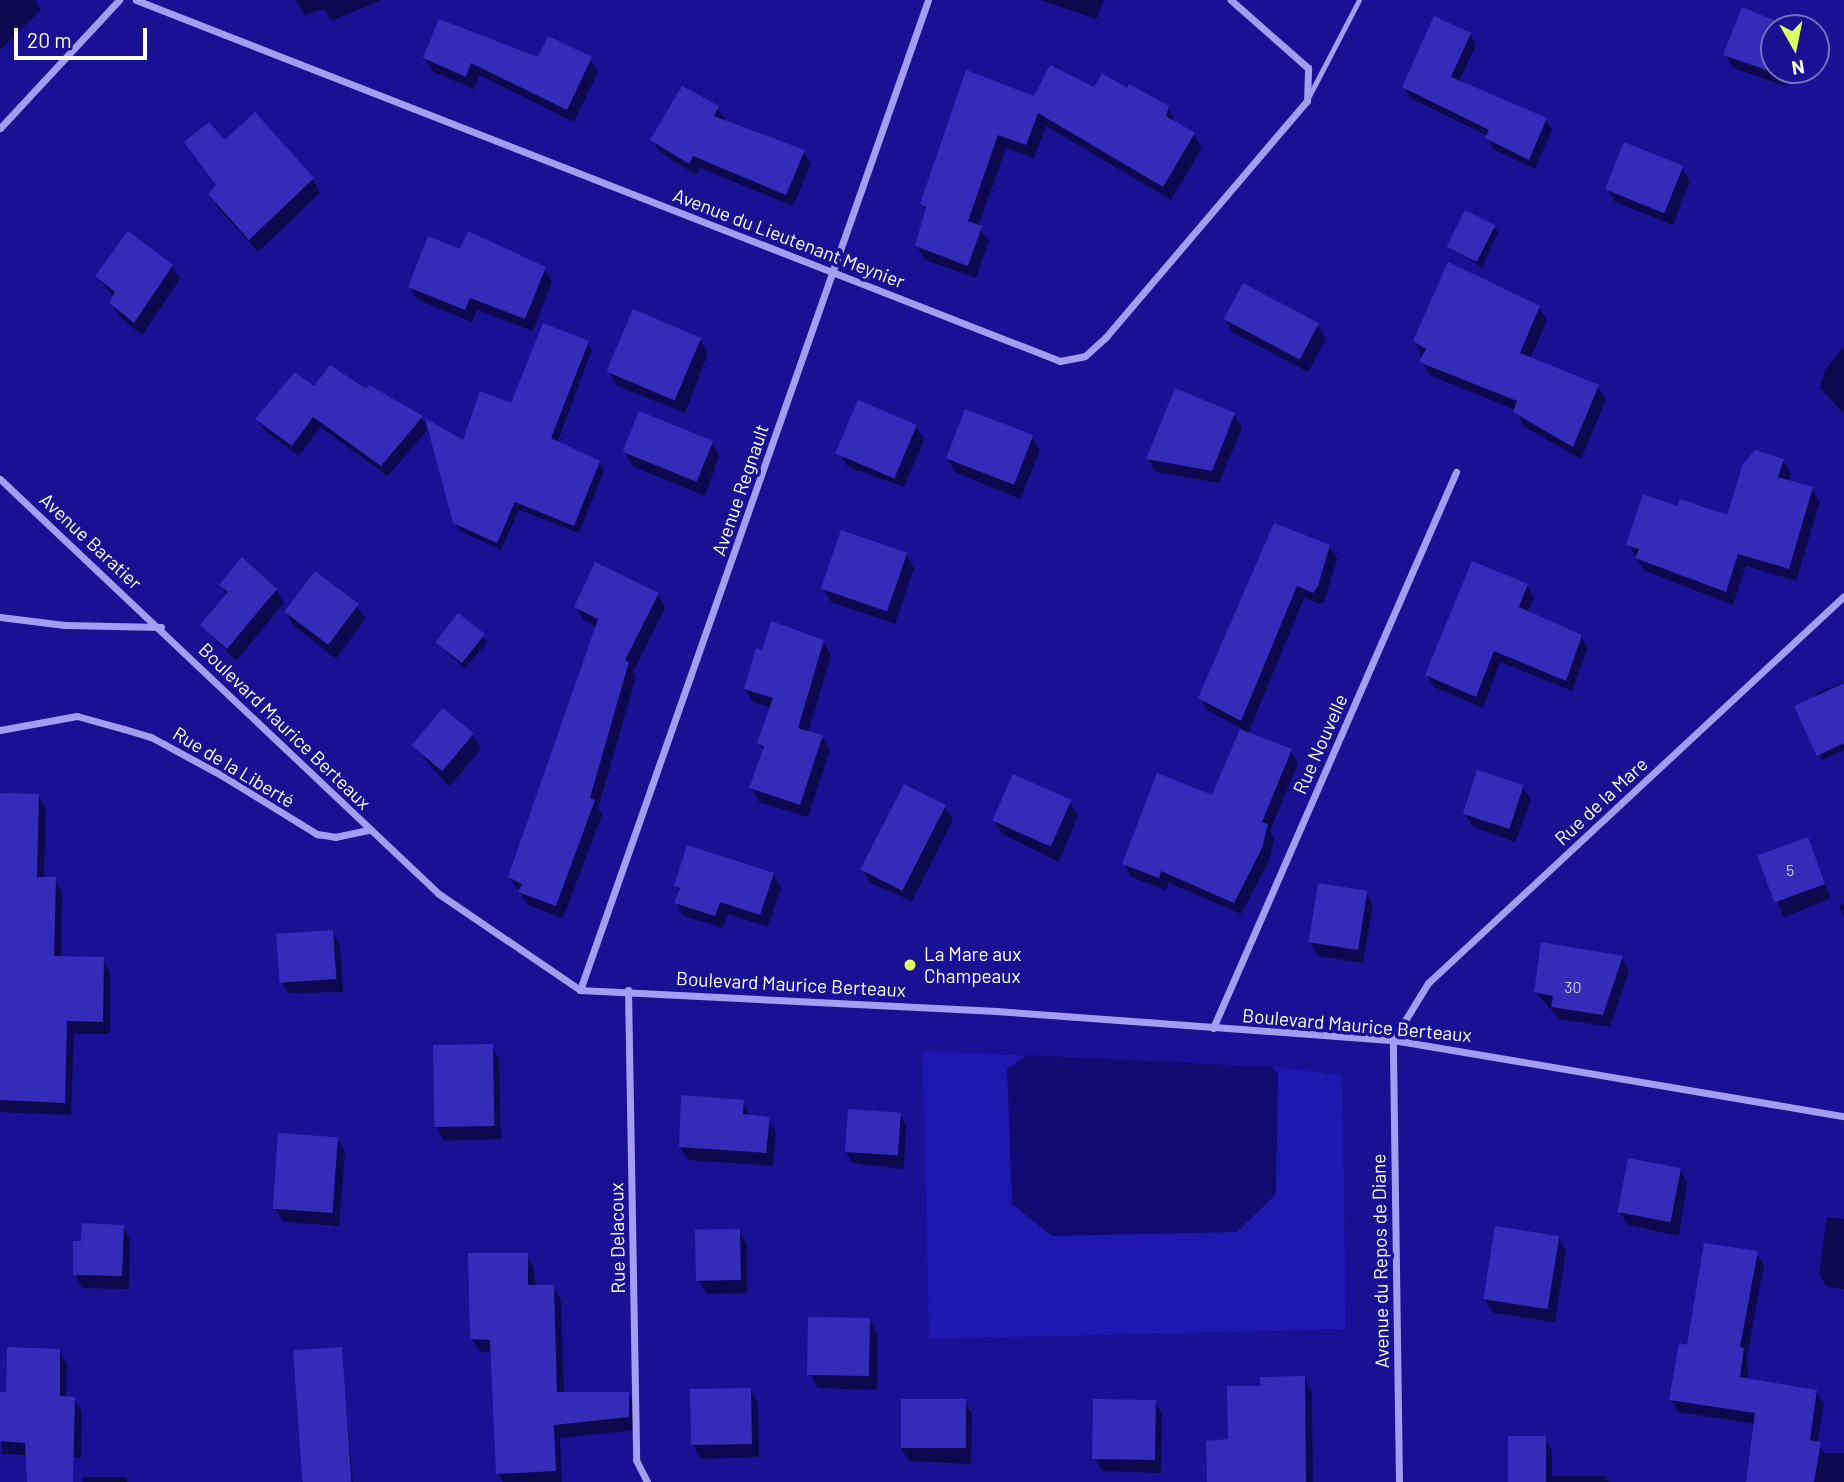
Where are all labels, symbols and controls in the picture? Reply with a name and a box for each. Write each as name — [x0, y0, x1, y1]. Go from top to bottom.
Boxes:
scale bar — [18, 14, 150, 58]
north arrow — [1760, 14, 1830, 84]
text: 20 m — [27, 27, 72, 52]
text: N — [1790, 56, 1806, 81]
street label: Avenue du Lieutenant Meynier — [670, 183, 908, 293]
street label: Avenue Regnault — [707, 421, 773, 559]
street label: Avenue Baratier — [35, 488, 147, 594]
street label: Boulevard Maurice Berteaux — [194, 638, 376, 814]
street label: Rue Nouvelle — [1288, 691, 1352, 797]
street label: Rue de la Liberté — [169, 722, 299, 812]
street label: Rue de la Mare — [1550, 752, 1652, 850]
house number: 5 — [1786, 860, 1794, 880]
place label: La Mare aux Champeaux — [924, 943, 1021, 987]
marker: La Mare aux Champeaux — [902, 957, 918, 973]
street label: Boulevard Maurice Berteaux — [676, 967, 906, 1001]
house number: 30 — [1564, 977, 1582, 997]
street label: Boulevard Maurice Berteaux — [1241, 1004, 1473, 1046]
street label: Avenue du Repos de Diane — [1367, 1153, 1393, 1369]
street label: Rue Delacoux — [605, 1182, 629, 1294]

